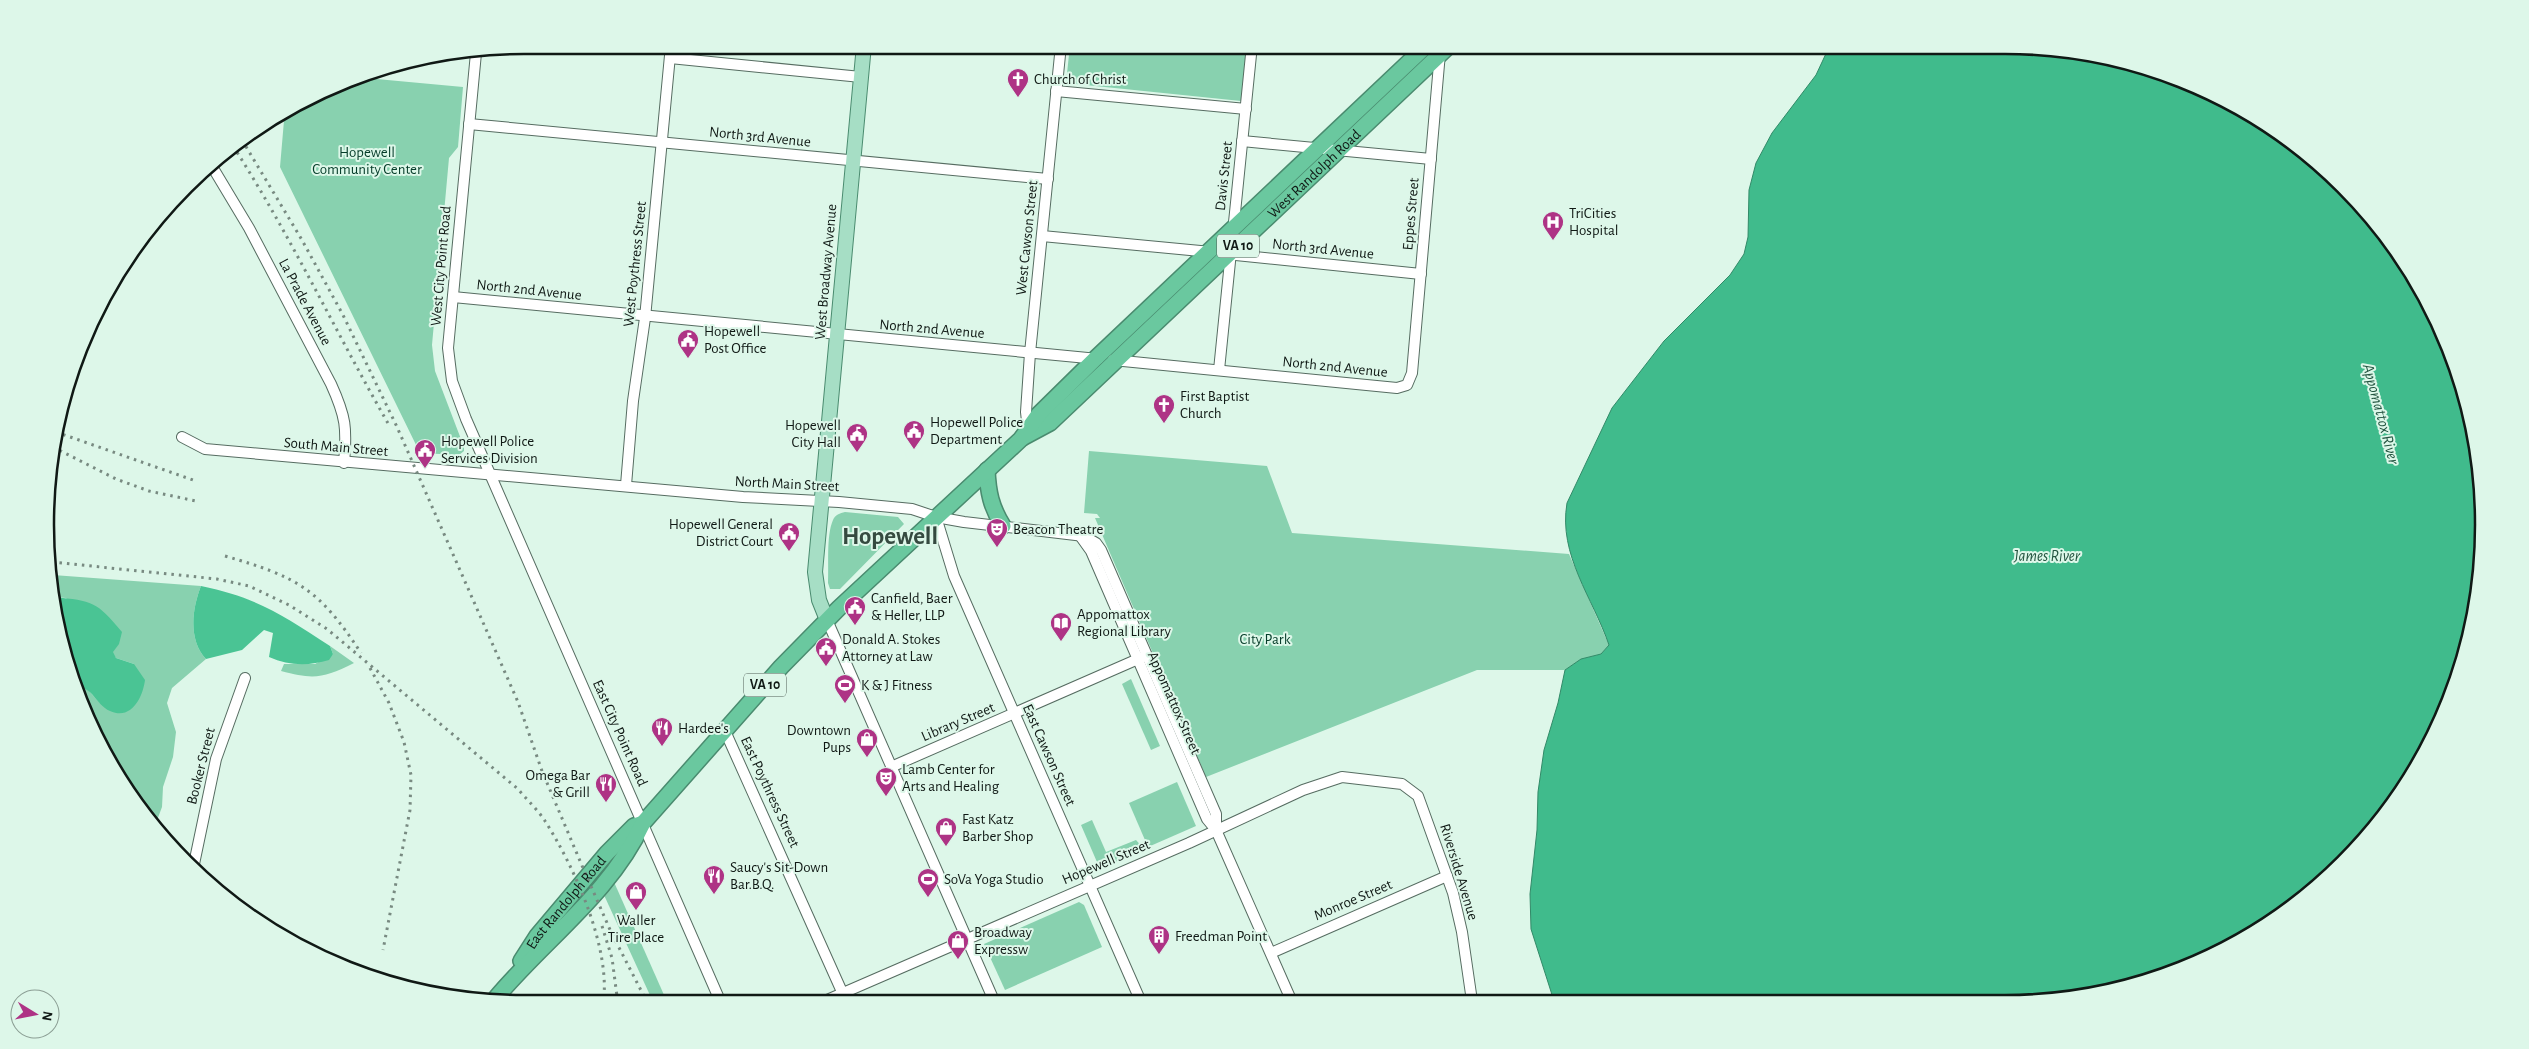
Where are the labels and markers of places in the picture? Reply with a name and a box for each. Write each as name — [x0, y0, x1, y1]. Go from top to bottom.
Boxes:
church icon: Church of Christ — [1006, 67, 1030, 98]
place label: Church of Christ — [1034, 72, 1127, 87]
place label: TriCities Hospital — [1569, 206, 1619, 238]
hospital icon: TriCities Hospital — [1541, 210, 1565, 241]
place label: Hopewell Post Office — [704, 324, 767, 356]
public building icon: Hopewell Post Office — [676, 328, 700, 359]
place label: First Baptist Church — [1180, 389, 1249, 421]
church icon: First Baptist Church — [1152, 393, 1176, 424]
place label: Hopewell Police Department — [930, 415, 1023, 447]
place label: Hopewell City Hall — [785, 418, 841, 450]
public building icon: Hopewell Police Department — [902, 419, 926, 450]
public building icon: Hopewell City Hall — [845, 422, 869, 453]
place label: Hopewell Police Services Division — [441, 434, 538, 466]
public building icon: Hopewell Police Services Division — [413, 438, 437, 469]
place label: Hopewell General District Court — [669, 517, 773, 549]
theatre icon: Beacon Theatre — [985, 517, 1009, 548]
public building icon: Hopewell General District Court — [777, 521, 801, 552]
place label: Beacon Theatre — [1013, 522, 1103, 537]
place label: Canfield, Baer & Heller, LLP — [871, 591, 953, 623]
public building icon: Canfield, Baer & Heller, LLP — [843, 595, 867, 626]
place label: Appomattox Regional Library — [1077, 607, 1171, 639]
library icon: Appomattox Regional Library — [1049, 611, 1073, 642]
place label: Donald A. Stokes Attorney at Law — [842, 632, 940, 664]
public building icon: Donald A. Stokes Attorney at Law — [814, 636, 838, 667]
sports icon: K & J Fitness — [833, 673, 857, 704]
place label: K & J Fitness — [861, 678, 932, 693]
restaurant icon: Hardee's — [650, 716, 674, 747]
place label: Hardee's — [678, 721, 729, 736]
place label: Downtown Pups — [787, 723, 851, 755]
shop icon: Downtown Pups — [855, 727, 879, 758]
place label: Lamb Center for Arts and Healing — [902, 762, 1000, 794]
theatre icon: Lamb Center for Arts and Healing — [874, 766, 898, 797]
place label: Omega Bar & Grill — [526, 768, 590, 800]
restaurant icon: Omega Bar & Grill — [594, 772, 618, 803]
place label: Fast Katz Barber Shop — [962, 812, 1033, 844]
shop icon: Fast Katz Barber Shop — [934, 816, 958, 847]
place label: Saucy's Sit-Down Bar.B.Q. — [730, 860, 828, 892]
restaurant icon: Saucy's Sit-Down Bar.B.Q. — [702, 864, 726, 895]
sports icon: SoVa Yoga Studio — [916, 867, 940, 898]
place label: SoVa Yoga Studio — [944, 872, 1044, 887]
shop icon: Waller Tire Place — [624, 880, 648, 911]
place label: Waller Tire Place — [608, 913, 664, 945]
building icon: Freedman Point — [1147, 924, 1171, 955]
place label: Broadway Expressw — [974, 925, 1032, 957]
shop icon: Broadway Expressw — [946, 929, 970, 960]
place label: Freedman Point — [1175, 929, 1267, 944]

